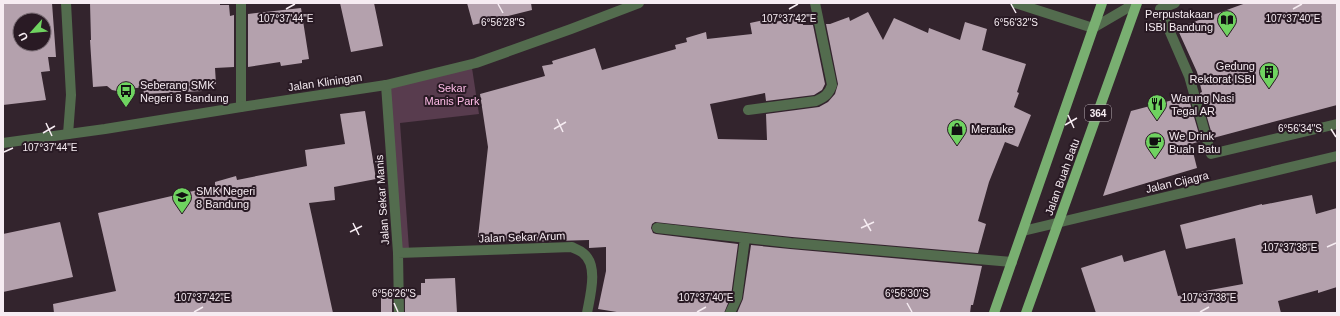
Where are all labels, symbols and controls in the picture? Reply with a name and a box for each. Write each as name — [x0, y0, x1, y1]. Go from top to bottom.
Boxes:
place label: Perpustakaan ISBI Bandung — [1145, 8, 1213, 33]
library icon: Perpustakaan ISBI Bandung — [1216, 9, 1238, 37]
north arrow — [12, 12, 52, 52]
text: 107°37'44"E — [258, 13, 314, 24]
text: 107°37'42"E — [761, 13, 817, 24]
text: 107°37'40"E — [1265, 13, 1321, 24]
text: 6°56'28"S — [481, 17, 525, 28]
text: 6°56'32"S — [994, 17, 1038, 28]
text: U — [16, 30, 30, 43]
place label: Gedung Rektorat ISBI — [1190, 60, 1255, 85]
building icon: Gedung Rektorat ISBI — [1258, 61, 1280, 89]
street label: Jalan Kliningan — [287, 71, 363, 93]
place label: Seberang SMK Negeri 8 Bandung — [140, 79, 229, 104]
bus stop icon: Seberang SMK Negeri 8 Bandung — [115, 80, 137, 108]
park label: Sekar Manis Park — [424, 82, 480, 107]
place label: Warung Nasi Tegal AR — [1171, 92, 1234, 117]
restaurant icon: Warung Nasi Tegal AR — [1146, 93, 1168, 121]
road number: 364 — [1085, 105, 1111, 121]
shop icon: Merauke — [946, 118, 968, 146]
place label: Merauke — [971, 123, 1014, 135]
text: 6°56'34"S — [1278, 123, 1322, 134]
place label: We Drink Buah Batu — [1169, 130, 1220, 155]
cafe icon: We Drink Buah Batu — [1144, 131, 1166, 159]
street label: Jalan Buah Batu — [1043, 137, 1081, 217]
text: 107°37'44"E — [22, 142, 78, 153]
street label: Jalan Sekar Manis — [373, 154, 391, 246]
street label: Jalan Cijagra — [1144, 169, 1210, 195]
place label: SMK Negeri 8 Bandung — [196, 185, 255, 210]
school or university icon: SMK Negeri 8 Bandung — [171, 186, 193, 214]
street label: Jalan Sekar Arum — [478, 229, 566, 245]
text: 107°37'38"E — [1262, 242, 1318, 253]
text: 6°56'26"S — [372, 288, 416, 299]
text: 6°56'30"S — [885, 288, 929, 299]
text: 107°37'42"E — [175, 292, 231, 303]
text: 107°37'40"E — [678, 292, 734, 303]
text: 107°37'38"E — [1181, 292, 1237, 303]

